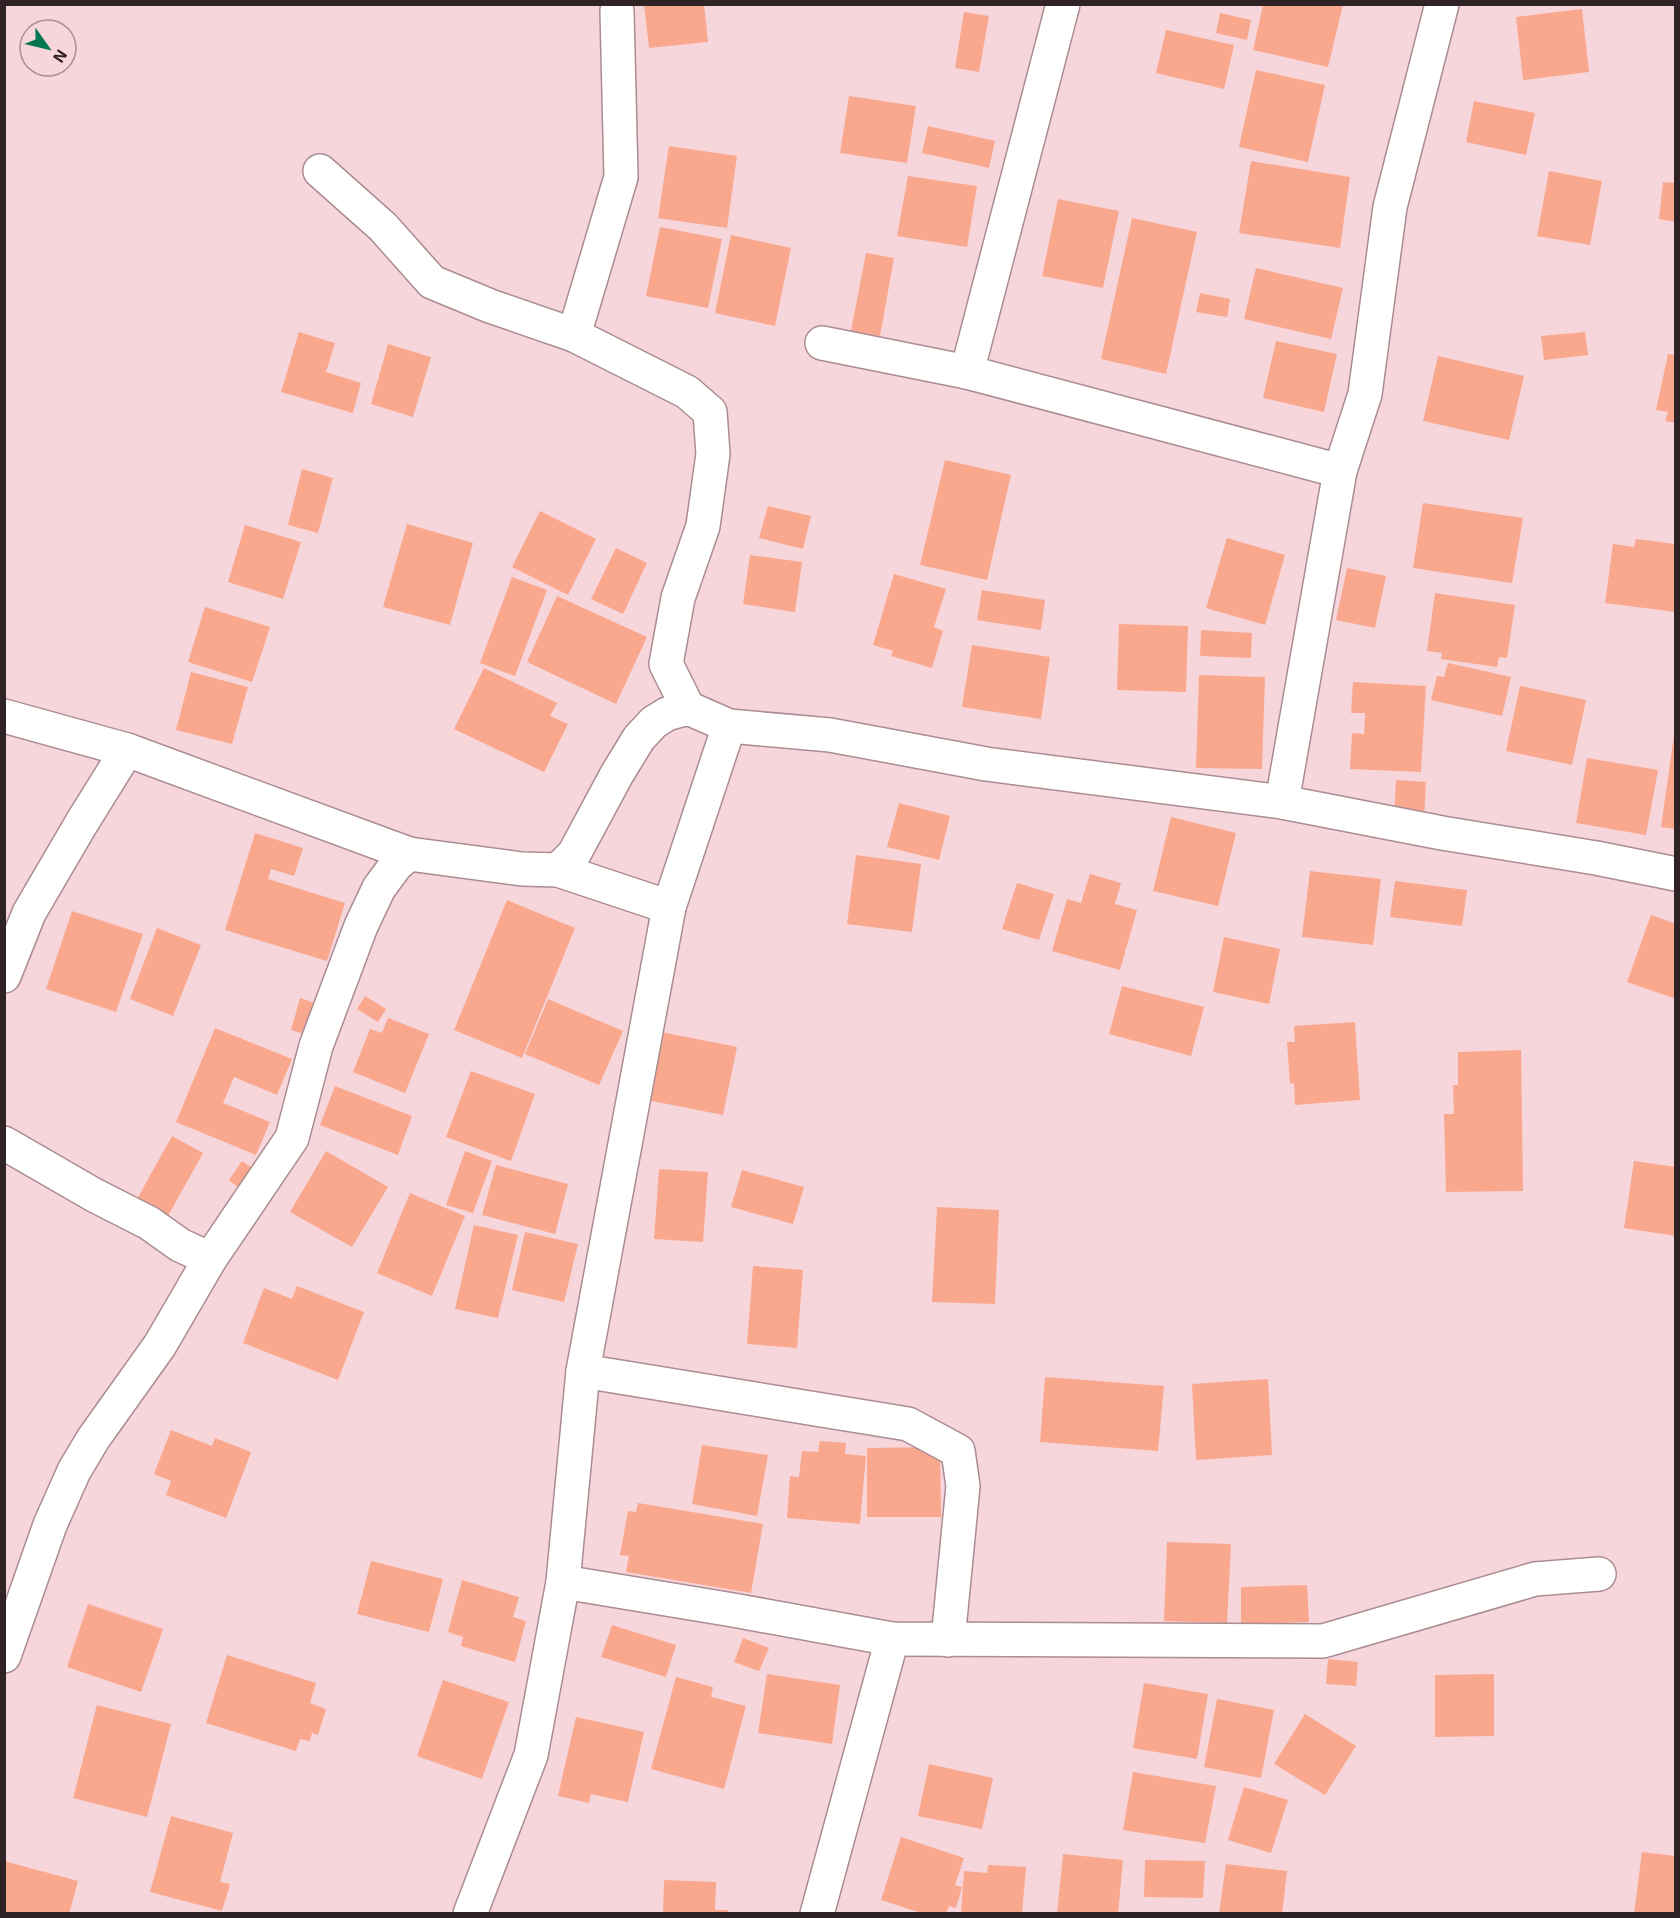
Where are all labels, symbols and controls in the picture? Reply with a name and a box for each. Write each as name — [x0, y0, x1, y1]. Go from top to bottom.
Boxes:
north arrow — [18, 18, 78, 78]
text: N — [50, 47, 72, 67]

